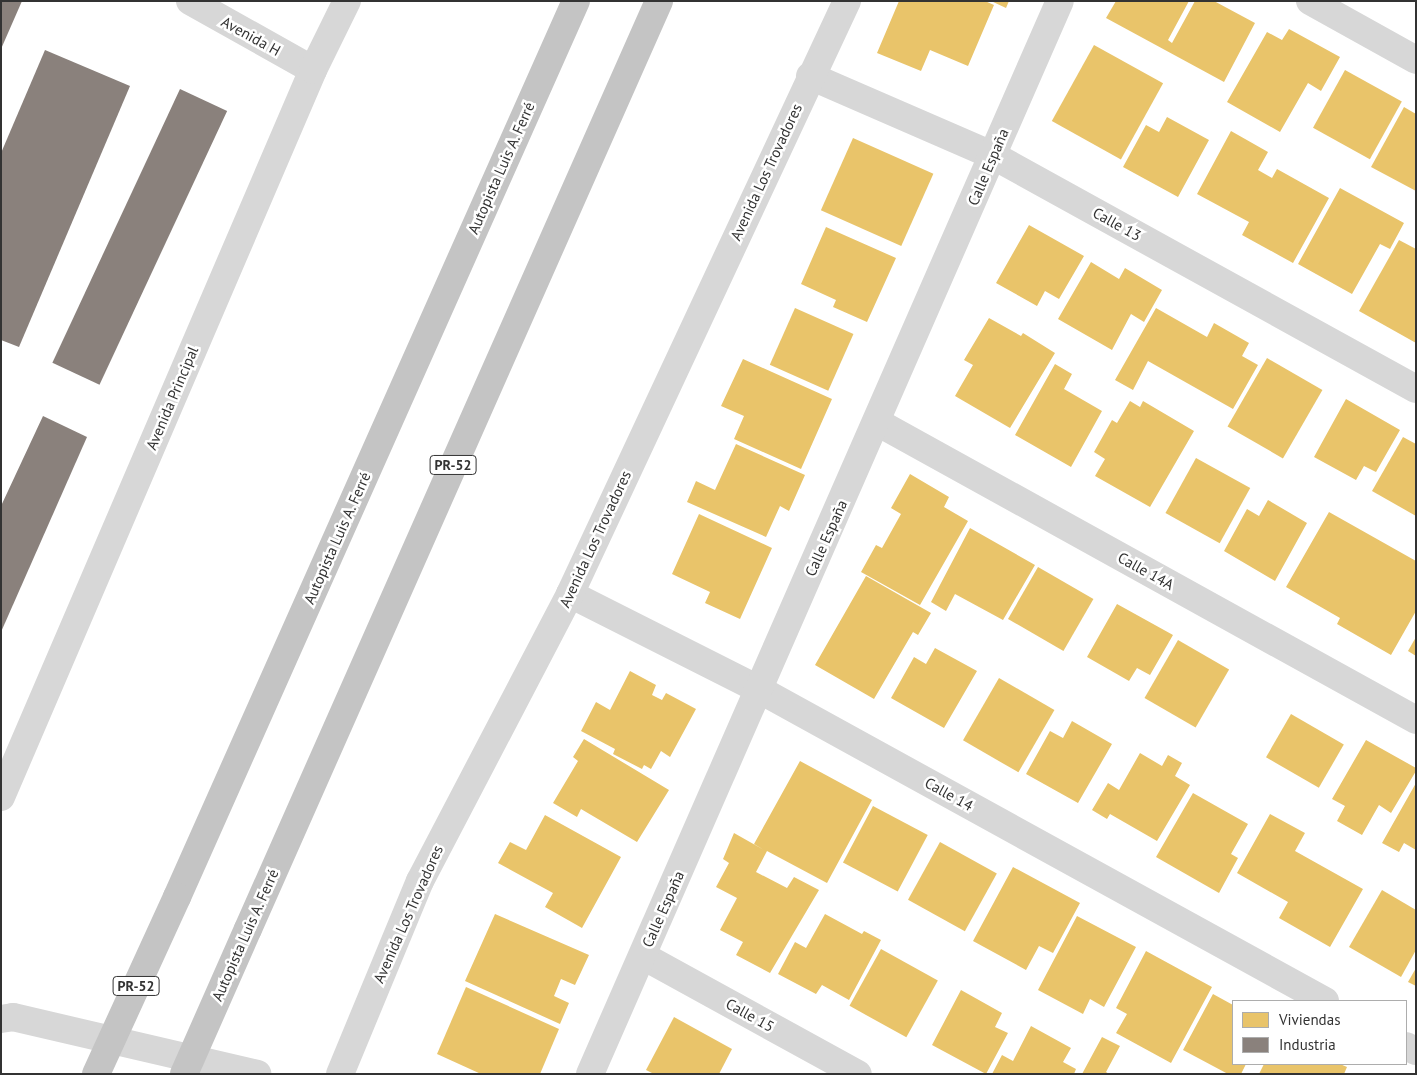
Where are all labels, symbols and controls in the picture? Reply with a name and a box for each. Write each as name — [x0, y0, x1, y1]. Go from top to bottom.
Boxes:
street label: Avenida H — [218, 12, 284, 60]
street label: Autopista Luis A. Ferré — [463, 98, 539, 238]
street label: Avenida Los Trovadores — [726, 100, 806, 244]
street label: Calle España — [964, 126, 1012, 208]
street label: Calle 13 — [1090, 203, 1144, 245]
street label: Avenida Principal — [142, 344, 202, 452]
road number: PR-52 — [429, 454, 477, 476]
street label: Avenida Los Trovadores — [555, 467, 635, 611]
street label: Autopista Luis A. Ferré — [299, 468, 375, 608]
street label: Calle España — [801, 497, 851, 579]
street label: Calle 14A — [1115, 548, 1177, 594]
street label: Calle 14 — [922, 773, 976, 815]
street label: Avenida Los Trovadores — [369, 842, 447, 986]
street label: Autopista Luis A. Ferré — [207, 865, 283, 1005]
street label: Calle España — [638, 868, 688, 950]
road number: PR-52 — [112, 974, 160, 998]
street label: Calle 15 — [723, 994, 777, 1036]
legend — [1232, 1000, 1407, 1065]
text: Viviendas — [1279, 1010, 1340, 1029]
text: Industria — [1279, 1035, 1336, 1054]

